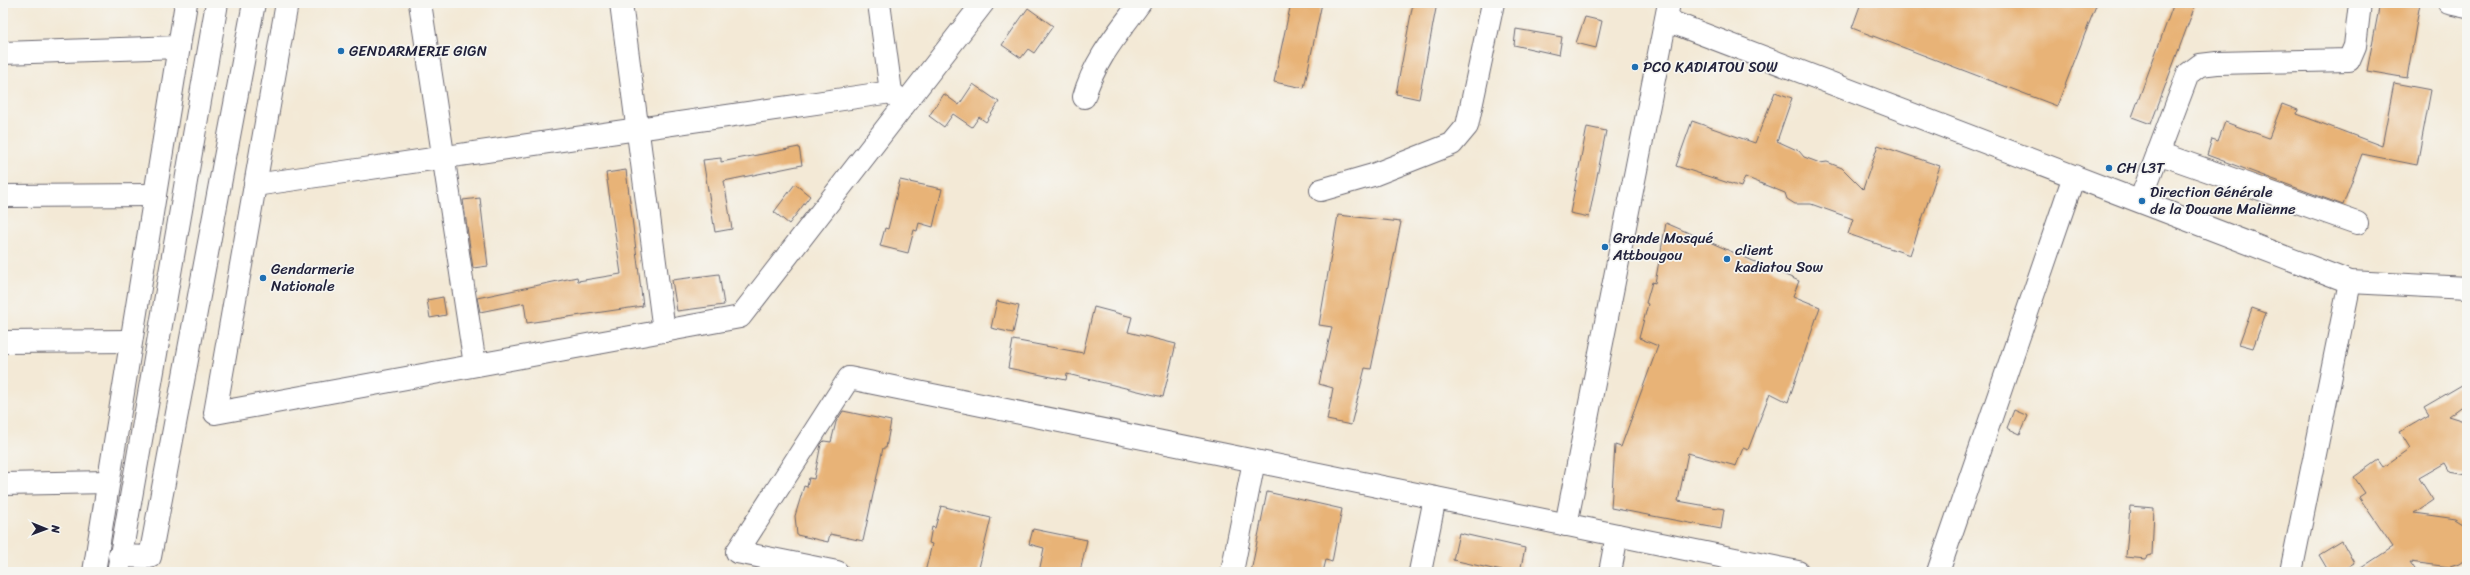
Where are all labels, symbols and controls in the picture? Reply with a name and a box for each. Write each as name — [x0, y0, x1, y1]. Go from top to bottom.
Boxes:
place label: GENDARMERIE GIGN — [349, 38, 488, 64]
marker: GENDARMERIE GIGN — [336, 46, 346, 56]
place label: PCO KADIATOU SOW — [1643, 54, 1778, 80]
marker: PCO KADIATOU SOW — [1630, 62, 1640, 72]
place label: CH L3T — [2117, 155, 2166, 181]
marker: CH L3T — [2104, 163, 2114, 173]
place label: Direction Générale de la Douane Malienne — [2150, 179, 2296, 222]
marker: Direction Générale de la Douane Malienne — [2137, 196, 2147, 206]
place label: Grande Mosqué Attbougou — [1612, 225, 1714, 268]
place label: client kadiatou Sow — [1735, 237, 1824, 280]
marker: Grande Mosqué Attbougou — [1600, 242, 1610, 252]
marker: client kadiatou Sow — [1722, 254, 1732, 264]
place label: Gendarmerie Nationale — [271, 256, 355, 299]
marker: Gendarmerie Nationale — [258, 273, 268, 283]
north arrow — [26, 509, 66, 549]
text: N — [46, 524, 65, 534]

